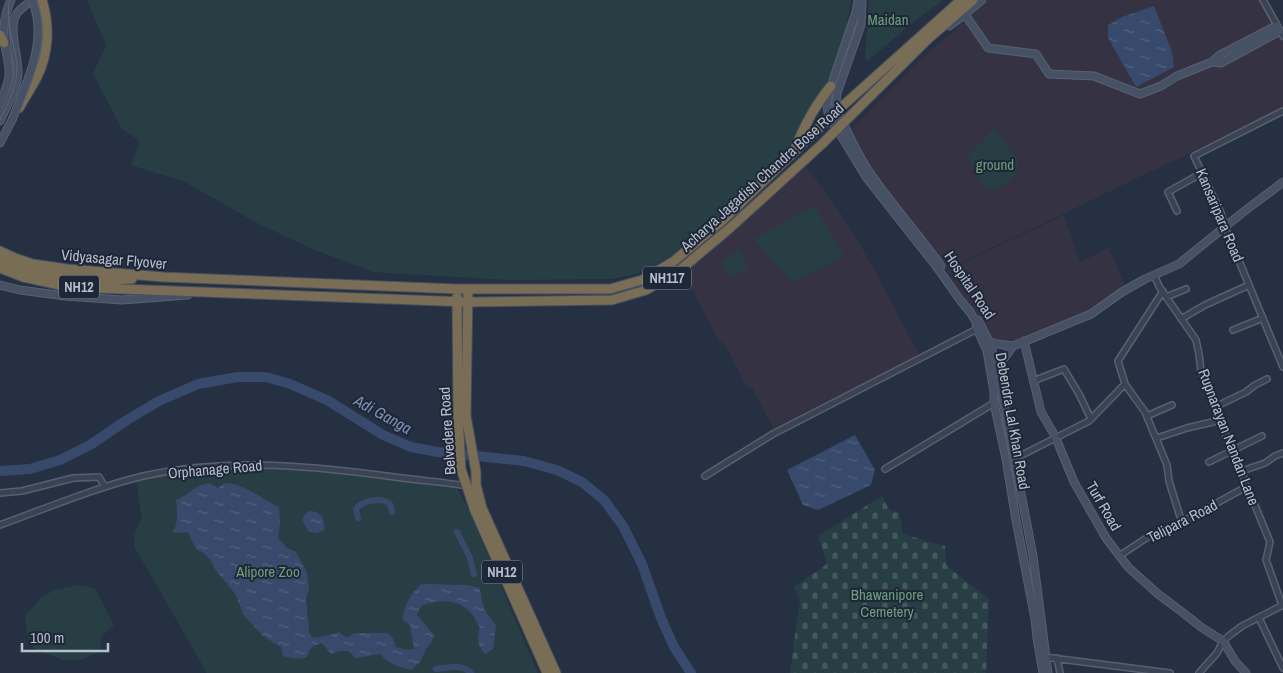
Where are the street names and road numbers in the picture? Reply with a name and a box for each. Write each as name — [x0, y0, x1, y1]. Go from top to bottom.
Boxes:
street label: Acharya Jagadish Chandra Bose Road — [675, 98, 848, 257]
street label: Kansaripara Road — [1191, 165, 1249, 265]
street label: Vidyasagar Flyover — [60, 244, 168, 274]
street label: Hospital Road — [939, 247, 1001, 323]
road number: NH117 — [643, 266, 691, 290]
road number: NH12 — [59, 276, 99, 298]
street label: Debendra Lal Khan Road — [991, 351, 1035, 491]
street label: Rupnarayan Nandan Lane — [1193, 366, 1265, 508]
street label: Belvedere Road — [433, 386, 461, 476]
street label: Orphanage Road — [167, 454, 263, 484]
street label: Turf Road — [1081, 478, 1127, 534]
street label: Telipara Road — [1143, 494, 1221, 548]
road number: NH12 — [482, 560, 522, 584]

